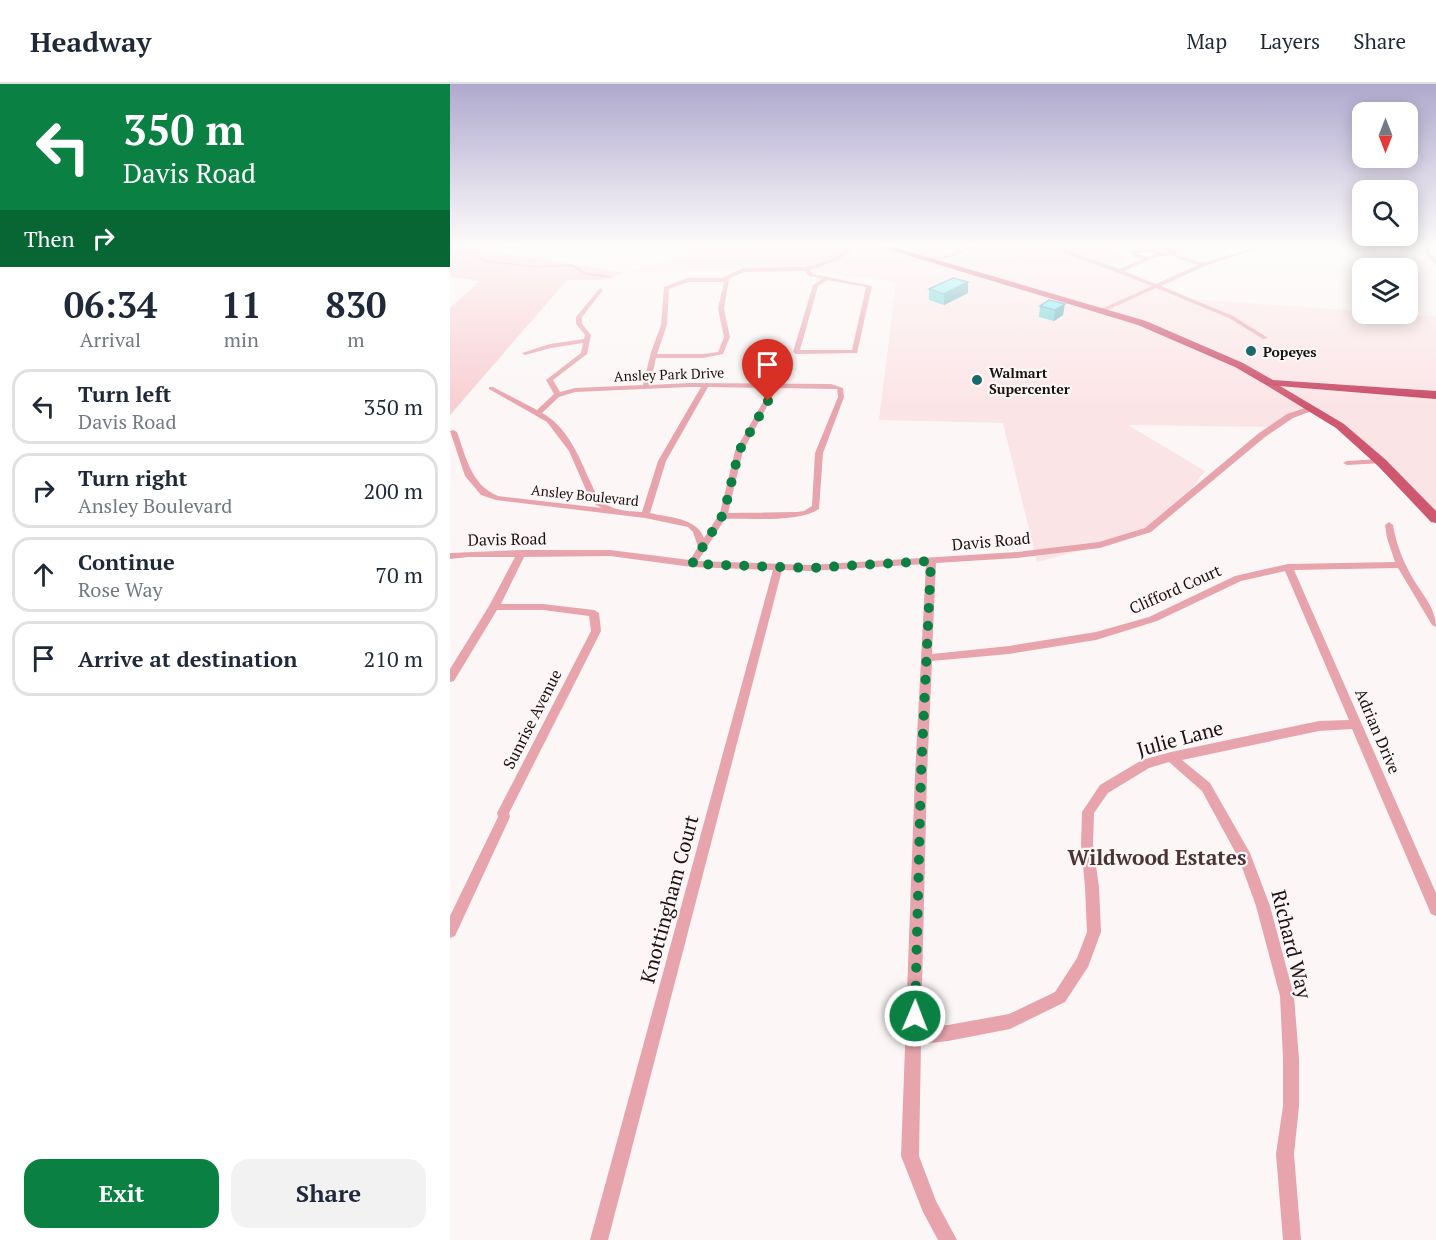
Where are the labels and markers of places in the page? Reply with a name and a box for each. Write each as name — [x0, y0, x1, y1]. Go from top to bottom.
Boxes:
pin — [742, 339, 793, 401]
place label: Popeyes — [1263, 342, 1317, 361]
marker: Popeyes — [1244, 344, 1258, 358]
place label: Walmart Supercenter — [989, 363, 1070, 398]
marker: Walmart Supercenter — [970, 373, 984, 387]

